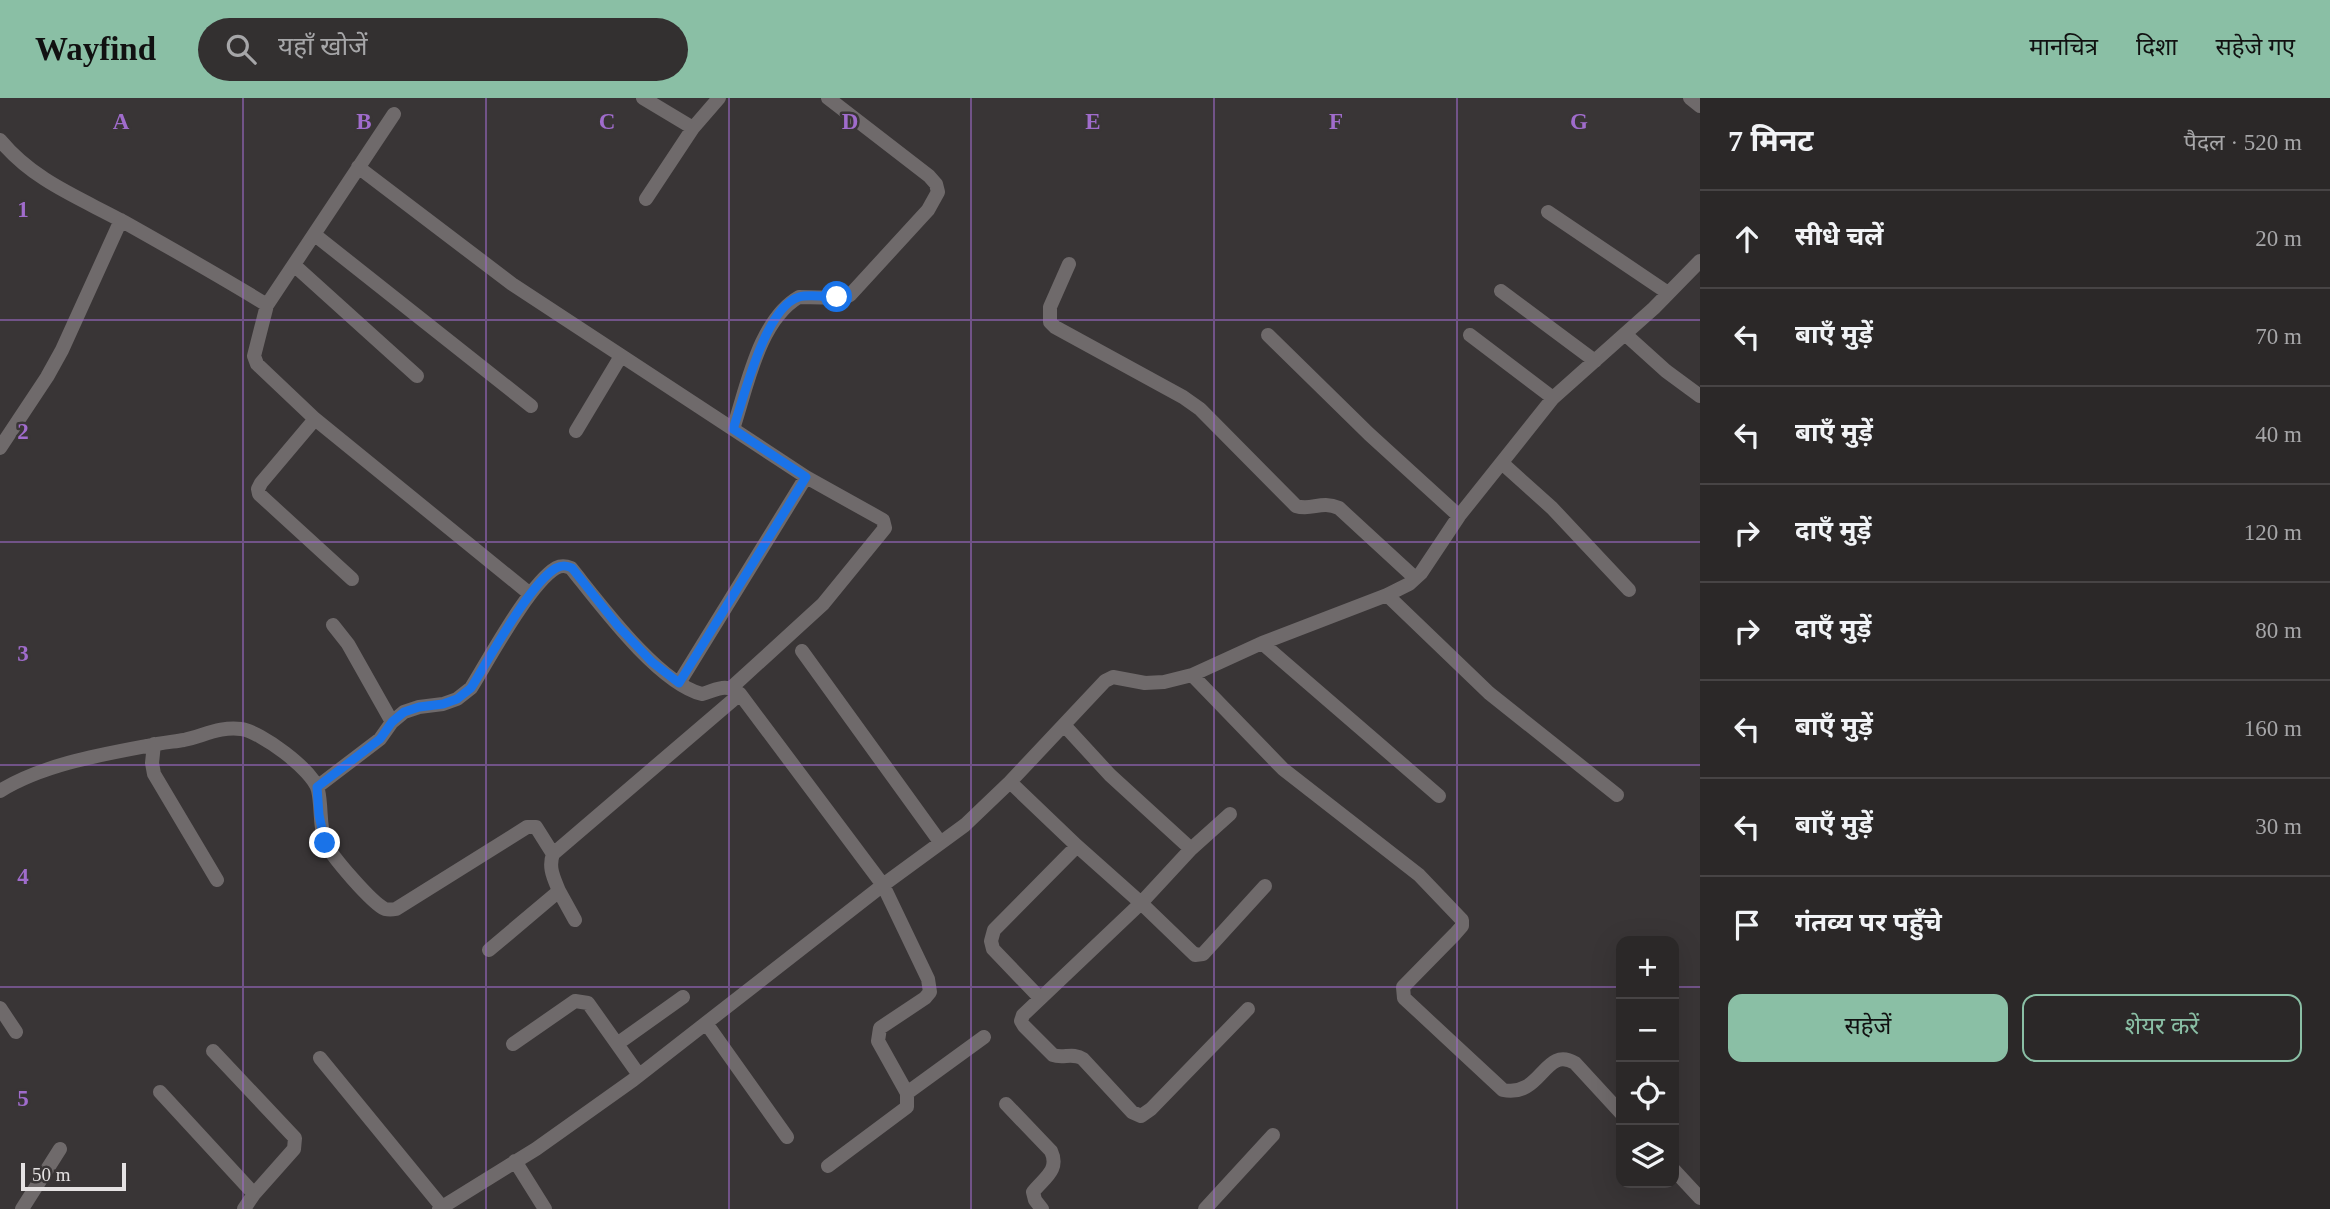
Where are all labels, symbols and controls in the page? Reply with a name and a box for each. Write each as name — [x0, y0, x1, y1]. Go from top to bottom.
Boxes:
search box — [198, 18, 688, 81]
icon: search — [222, 30, 260, 68]
text: Wayfind — [35, 31, 156, 67]
text: यहाँ खोजें — [278, 32, 367, 61]
text: मानचित्र — [2029, 34, 2098, 60]
text: दिशा — [2136, 34, 2177, 60]
text: सहेजे गए — [2215, 34, 2295, 60]
text: A — [113, 109, 130, 134]
text: B — [356, 109, 372, 134]
text: C — [599, 109, 615, 134]
text: D — [842, 109, 858, 134]
text: E — [1085, 109, 1101, 134]
text: F — [1329, 109, 1343, 134]
text: G — [1570, 109, 1588, 134]
text: 7 मिनट — [1728, 124, 1813, 157]
text: पैदल · 520 m — [2184, 130, 2302, 155]
text: 1 — [17, 197, 29, 222]
icon: ahead — [1728, 220, 1766, 258]
text: सीधे चलें — [1795, 222, 1883, 251]
text: 20 m — [2255, 226, 2302, 251]
route start — [821, 281, 852, 312]
icon: left — [1728, 318, 1766, 356]
text: बाएँ मुड़ें — [1795, 320, 1873, 349]
text: 70 m — [2255, 324, 2302, 349]
icon: left — [1728, 416, 1766, 454]
text: बाएँ मुड़ें — [1795, 418, 1873, 447]
text: 2 — [17, 419, 29, 444]
text: 40 m — [2255, 422, 2302, 447]
icon: right — [1728, 514, 1766, 552]
text: दाएँ मुड़ें — [1795, 516, 1871, 545]
text: 120 m — [2244, 520, 2302, 545]
icon: right — [1728, 612, 1766, 650]
text: दाएँ मुड़ें — [1795, 614, 1871, 643]
text: 80 m — [2255, 618, 2302, 643]
text: 3 — [17, 641, 29, 666]
icon: left — [1728, 710, 1766, 748]
text: बाएँ मुड़ें — [1795, 712, 1873, 741]
text: 160 m — [2244, 716, 2302, 741]
icon: left — [1728, 808, 1766, 846]
text: बाएँ मुड़ें — [1795, 810, 1873, 839]
text: 30 m — [2255, 814, 2302, 839]
route end — [309, 827, 340, 858]
text: 4 — [17, 864, 29, 889]
icon: arrive — [1728, 906, 1766, 944]
text: गंतव्य पर पहुँचे — [1795, 908, 1942, 937]
map controls — [1616, 936, 1679, 1188]
button: + — [1616, 936, 1679, 999]
button: सहेजें — [1728, 994, 2008, 1062]
button: शेयर करें — [2022, 994, 2302, 1062]
button: − — [1616, 999, 1679, 1062]
button: locate — [1616, 1062, 1679, 1125]
text: 5 — [17, 1086, 29, 1111]
button: layers — [1616, 1125, 1679, 1188]
scale bar — [21, 1160, 126, 1192]
text: 50 m — [32, 1164, 71, 1185]

